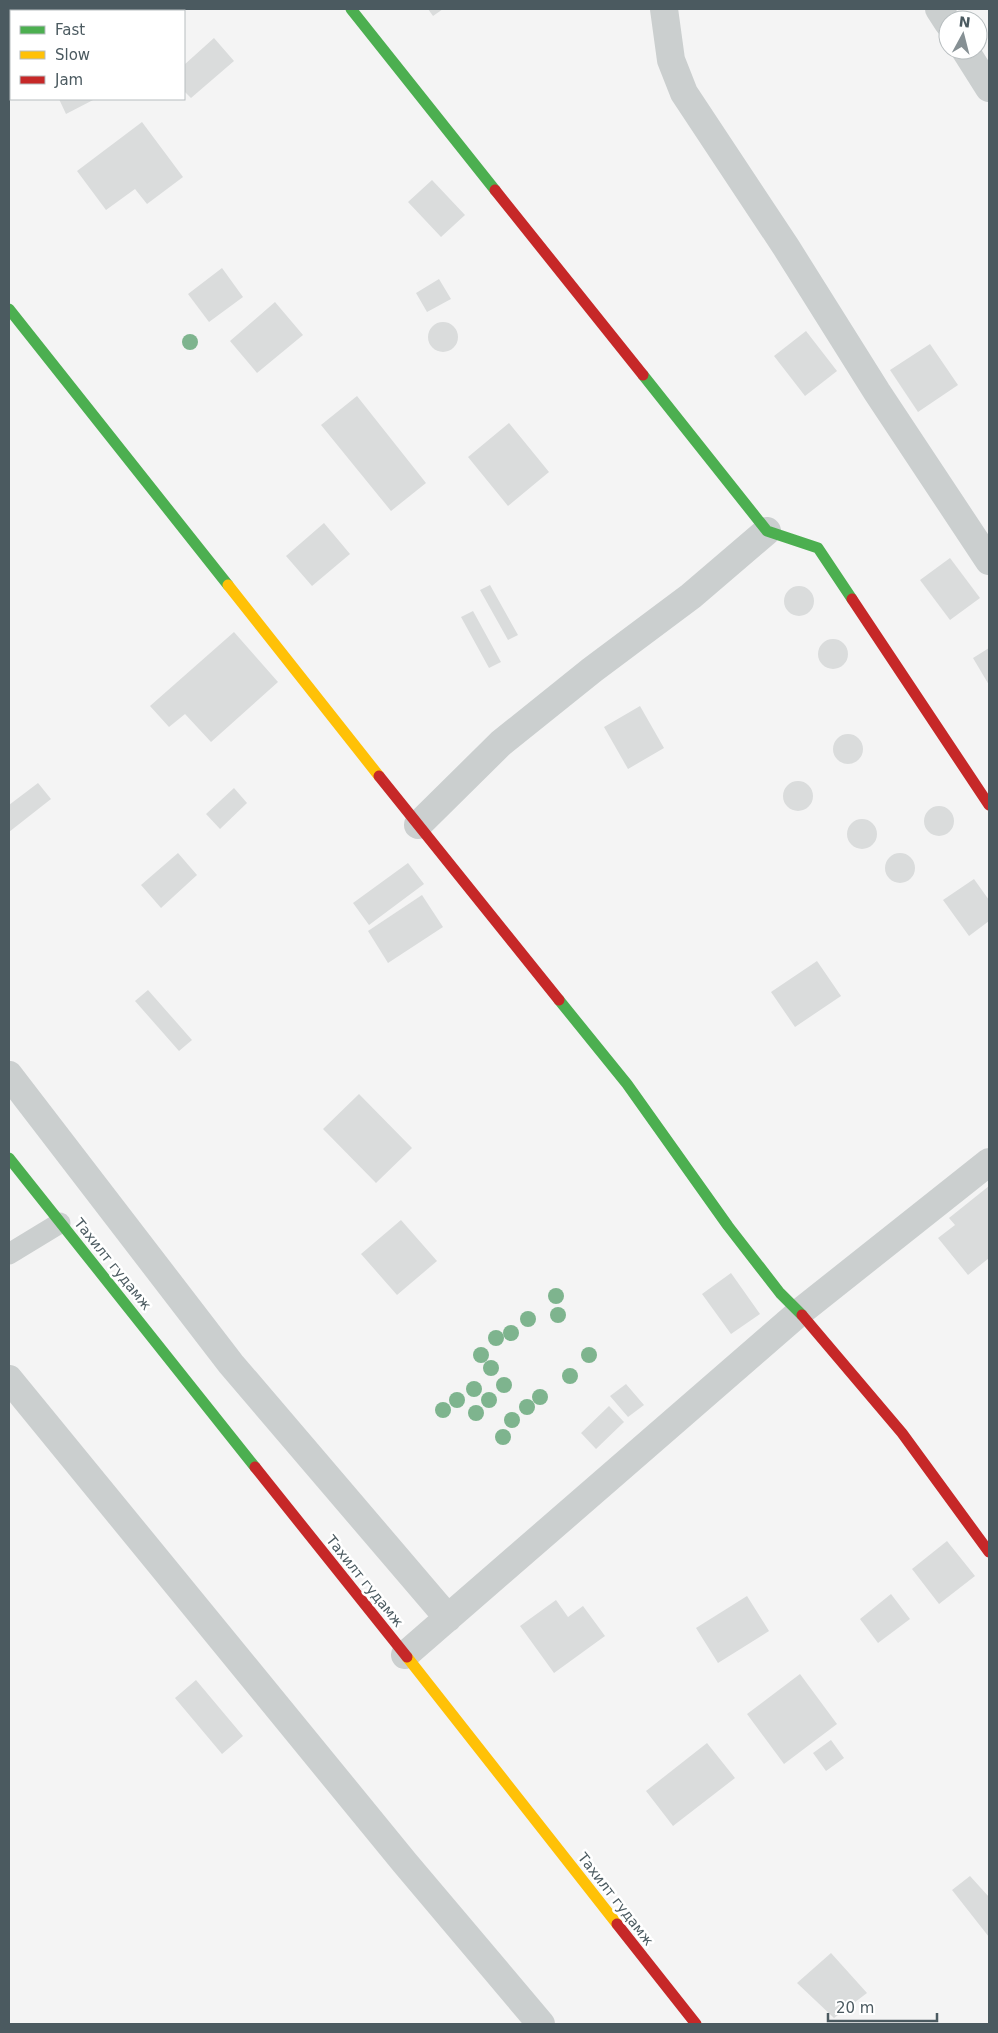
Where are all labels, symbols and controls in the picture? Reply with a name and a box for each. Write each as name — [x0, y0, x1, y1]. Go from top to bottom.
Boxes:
legend — [10, 10, 185, 100]
north arrow — [938, 10, 988, 60]
text: N — [958, 13, 971, 31]
text: Fast — [55, 21, 85, 39]
text: Slow — [55, 46, 90, 64]
text: Jam — [54, 71, 83, 89]
street label: Тахилт гудамж — [71, 1214, 155, 1313]
street label: Тахилт гудамж — [323, 1531, 407, 1630]
street label: Тахилт гудамж — [574, 1849, 657, 1949]
scale bar — [828, 1990, 937, 2022]
text: 20 m — [836, 1999, 874, 2017]

